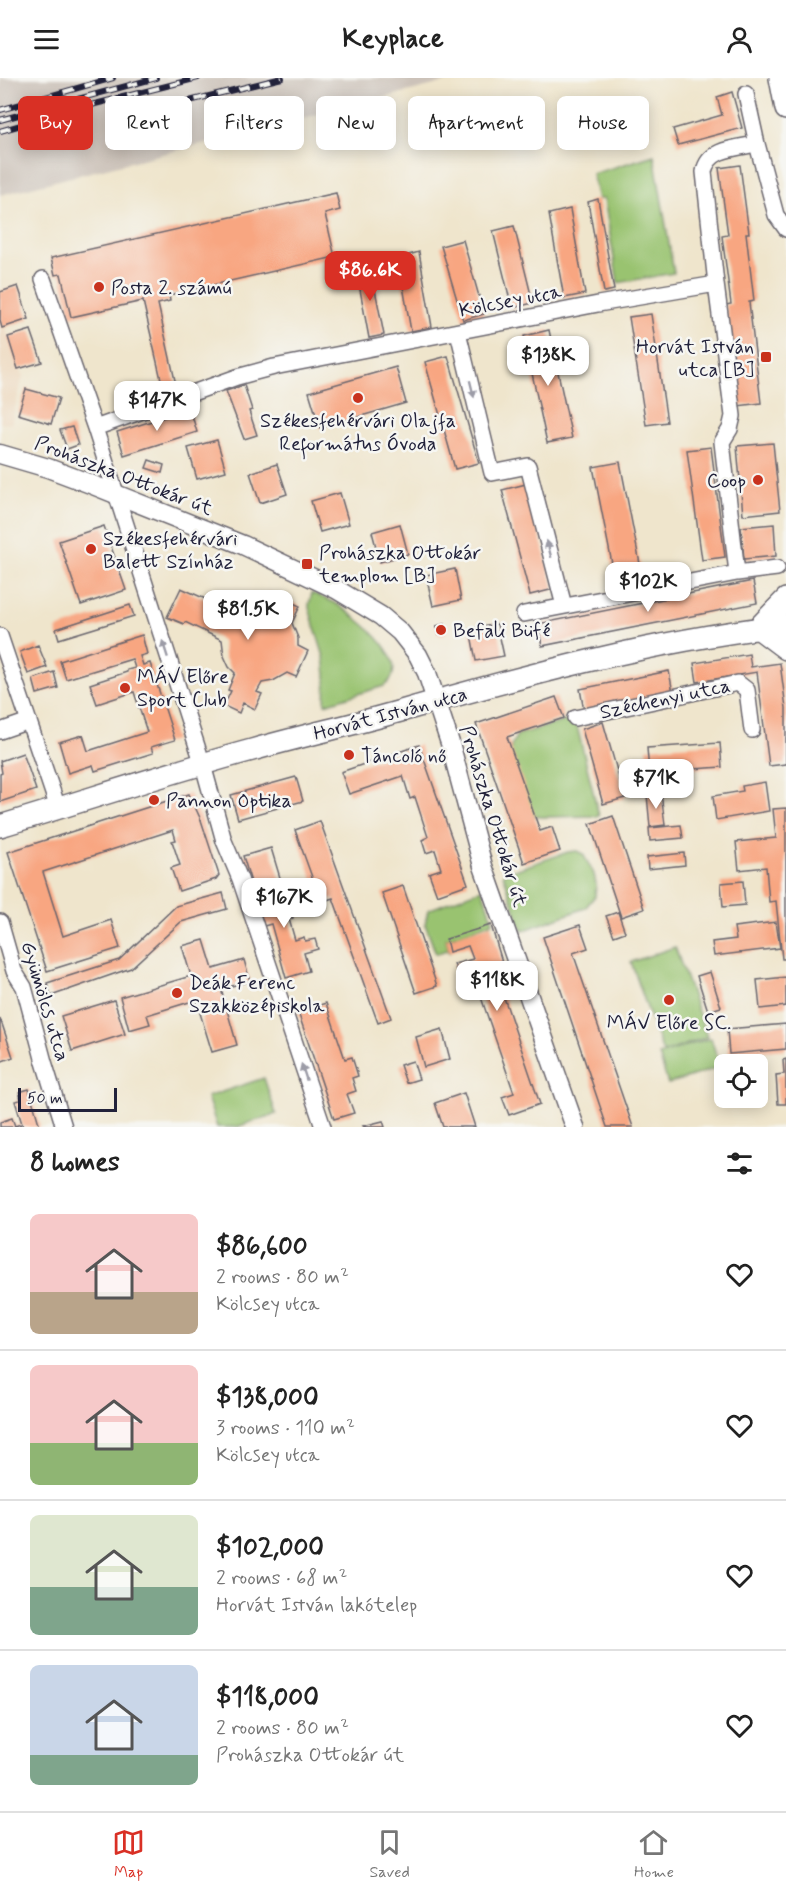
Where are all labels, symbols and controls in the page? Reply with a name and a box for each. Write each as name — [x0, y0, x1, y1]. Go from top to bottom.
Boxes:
text: Keyplace — [342, 22, 444, 57]
icon: menu — [30, 23, 63, 56]
icon: person — [723, 23, 756, 56]
chip: Buy — [18, 96, 93, 150]
chip: Rent — [105, 96, 192, 150]
chip: Filters — [204, 96, 304, 150]
chip: New — [316, 96, 396, 150]
chip: Apartment — [408, 96, 545, 150]
chip: House — [557, 96, 649, 150]
pin: $86.6K — [321, 251, 419, 302]
text: $86.6K — [339, 257, 401, 284]
place label: Posta 2. számú — [111, 275, 232, 302]
street label: Kölcsey utca — [457, 278, 565, 325]
marker: Posta 2. számú — [92, 280, 106, 294]
place label: Horvát István utca [B] — [636, 334, 754, 384]
pin: $138K — [506, 336, 590, 387]
text: $138K — [521, 342, 575, 369]
marker: Horvát István utca [B] — [759, 350, 773, 364]
one-way arrow — [468, 380, 477, 399]
pin: $147K — [115, 381, 199, 432]
text: $147K — [128, 387, 186, 414]
marker: Székesfehérvári Olajfa Református Óvoda — [351, 391, 365, 405]
place label: Székesfehérvári Olajfa Református Óvoda — [260, 408, 456, 460]
street label: Prohászka Ottokár út — [31, 430, 216, 523]
place label: Coop — [707, 468, 746, 495]
marker: Coop — [751, 473, 765, 487]
place label: Székesfehérvári Balett Színház — [103, 526, 238, 576]
place label: Prohászka Ottokár templom [B] — [318, 540, 481, 590]
one-way arrow — [544, 540, 553, 558]
marker: Székesfehérvári Balett Színház — [84, 542, 98, 556]
marker: Prohászka Ottokár templom [B] — [300, 557, 314, 571]
pin: $102K — [606, 562, 690, 613]
text: $102K — [619, 568, 677, 595]
pin: $81.5K — [199, 590, 297, 641]
text: $81.5K — [217, 596, 279, 623]
place label: Befali Büfé — [453, 618, 550, 645]
marker: Befali Büfé — [434, 623, 448, 637]
one-way arrow — [160, 640, 170, 658]
place label: MÁV Előre Sport Club — [137, 664, 229, 714]
street label: Széchenyi utca — [598, 672, 733, 726]
marker: MÁV Előre Sport Club — [118, 681, 132, 695]
street label: Horvát István utca — [311, 681, 470, 748]
street label: Prohászka Ottokár út — [452, 722, 533, 911]
place label: Táncoló nő — [361, 743, 446, 770]
marker: Táncoló nő — [342, 748, 356, 762]
pin: $71K — [620, 759, 692, 810]
text: $71K — [633, 765, 679, 792]
place label: Pannon Optika — [166, 788, 292, 815]
marker: Pannon Optika — [147, 793, 161, 807]
pin: $167K — [242, 878, 326, 929]
text: $167K — [255, 884, 313, 911]
street label: Gyümölcs utca — [14, 938, 76, 1065]
pin: $118K — [455, 961, 539, 1012]
text: $118K — [470, 967, 524, 994]
place label: Deák Ferenc Szakközépiskola — [189, 970, 326, 1020]
marker: Deák Ferenc Szakközépiskola — [170, 986, 184, 1000]
marker: MÁV Előre SC. — [662, 993, 676, 1007]
place label: MÁV Előre SC. — [607, 1010, 731, 1037]
map controls — [714, 1054, 768, 1108]
button: locate — [714, 1054, 768, 1108]
one-way arrow — [299, 1062, 309, 1080]
scale bar — [18, 1085, 117, 1112]
text: 50 m — [27, 1088, 63, 1109]
text: 8 homes — [30, 1146, 120, 1180]
icon: filters — [723, 1147, 756, 1180]
text: $86,600 — [216, 1230, 308, 1264]
icon: home — [78, 1238, 150, 1310]
icon: heart — [723, 1258, 756, 1291]
text: 2 rooms · 80 m² — [216, 1264, 349, 1291]
text: Kölcsey utca — [216, 1291, 320, 1318]
text: $138,000 — [216, 1381, 319, 1415]
icon: home — [78, 1389, 150, 1461]
icon: heart — [723, 1409, 756, 1442]
text: 3 rooms · 110 m² — [216, 1415, 355, 1442]
text: Kölcsey utca — [216, 1442, 320, 1469]
text: $102,000 — [216, 1531, 324, 1565]
icon: home — [78, 1539, 150, 1611]
icon: heart — [723, 1559, 756, 1592]
text: 2 rooms · 68 m² — [216, 1565, 347, 1592]
text: Horvát István lakótelep — [216, 1592, 417, 1619]
text: $118,000 — [216, 1681, 319, 1715]
icon: home — [78, 1689, 150, 1761]
icon: heart — [723, 1709, 756, 1742]
text: 2 rooms · 80 m² — [216, 1715, 349, 1742]
text: Prohászka Ottokár út — [216, 1742, 404, 1769]
tab: Map — [112, 1826, 145, 1883]
tab: Saved — [369, 1826, 410, 1883]
tab: Home — [634, 1826, 674, 1883]

